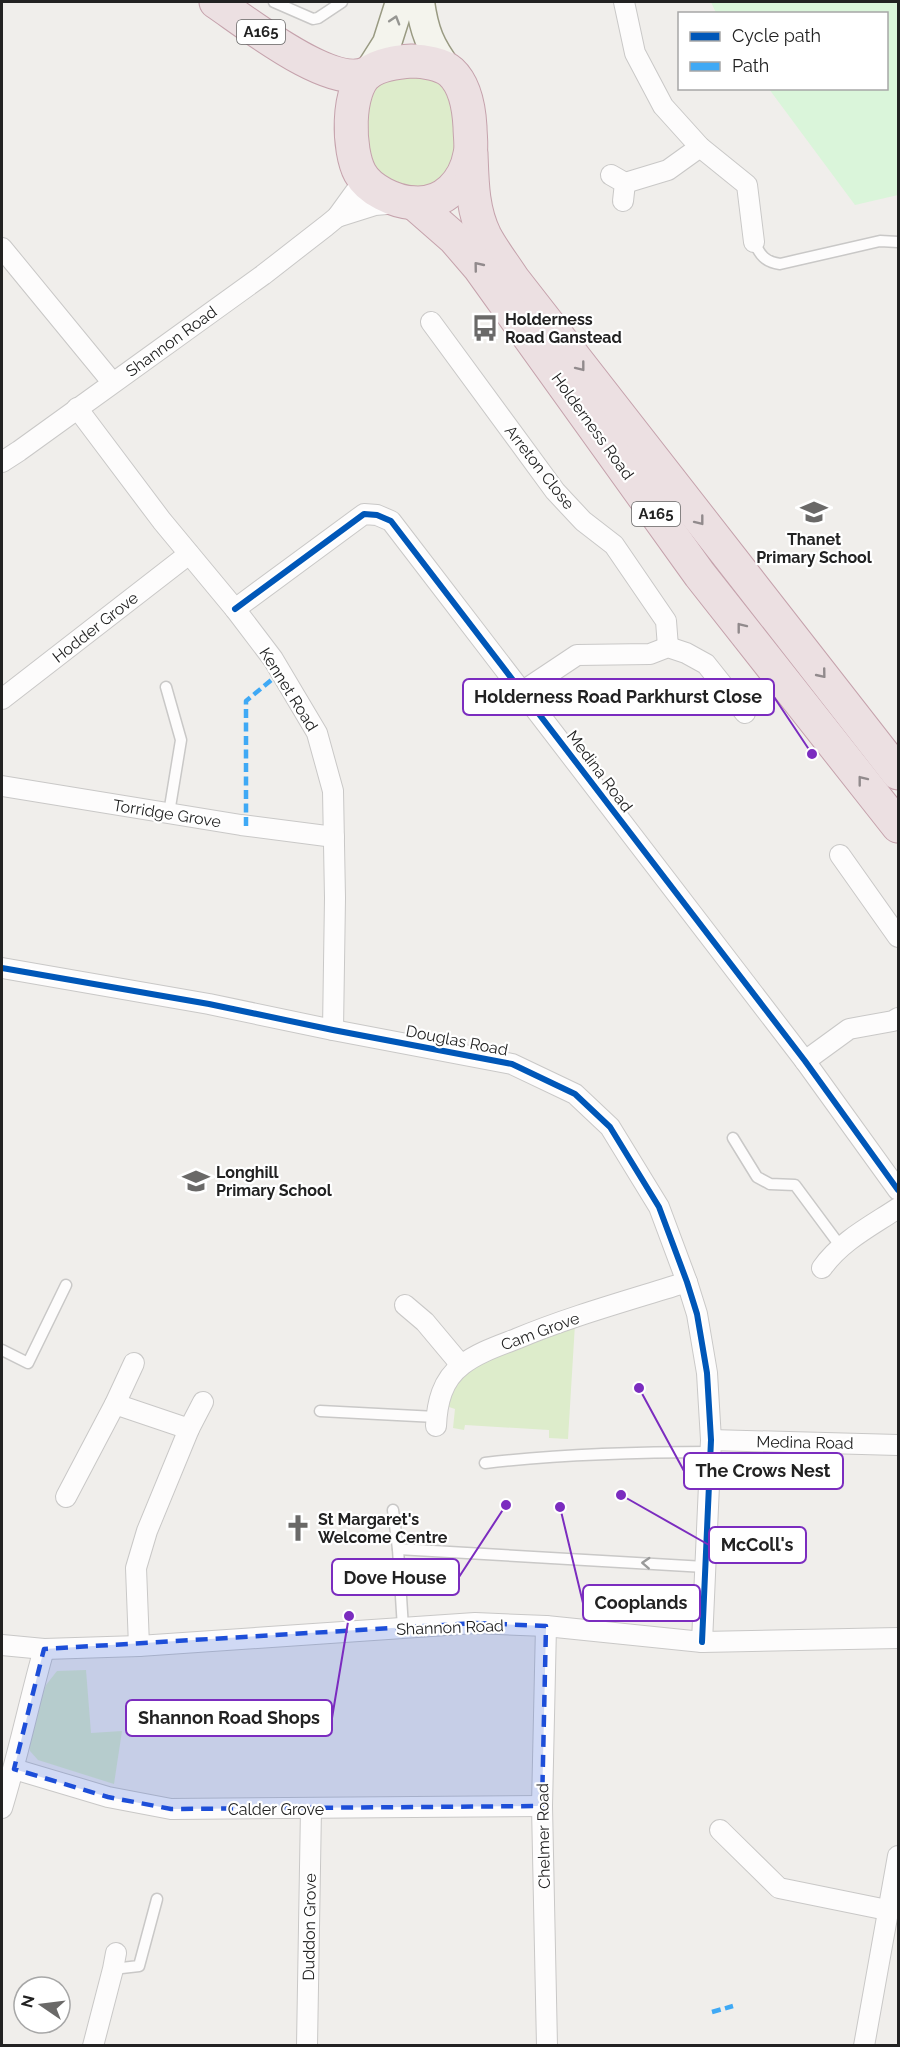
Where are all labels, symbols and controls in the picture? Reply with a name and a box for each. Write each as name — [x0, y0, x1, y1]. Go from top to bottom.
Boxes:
legend — [678, 12, 888, 90]
one-way arrow — [388, 15, 400, 26]
road number: A165 — [237, 20, 285, 44]
text: Cycle path — [732, 25, 821, 46]
text: Path — [732, 55, 769, 76]
one-way arrow — [474, 262, 485, 273]
street label: Shannon Road — [122, 302, 220, 381]
place label: Holderness Road Ganstead — [505, 310, 622, 347]
bus stop icon: Holderness Road Ganstead — [470, 313, 500, 343]
one-way arrow — [573, 360, 584, 371]
street label: Holderness Road — [548, 369, 638, 483]
street label: Arreton Close — [501, 422, 578, 513]
school or university icon: Thanet Primary School — [799, 497, 829, 527]
road number: A165 — [632, 502, 680, 526]
one-way arrow — [693, 514, 704, 525]
place label: Thanet Primary School — [756, 530, 873, 567]
street label: Hodder Grove — [49, 588, 142, 667]
one-way arrow — [738, 623, 749, 634]
street label: Kennet Road — [255, 644, 322, 735]
one-way arrow — [814, 667, 825, 678]
callout: Holderness Road Parkhurst Close — [463, 679, 774, 715]
text: Holderness Road Parkhurst Close — [474, 686, 762, 707]
street label: Medina Road — [563, 727, 636, 816]
one-way arrow — [859, 776, 870, 787]
street label: Torridge Grove — [112, 796, 222, 831]
street label: Douglas Road — [404, 1021, 510, 1060]
place label: Longhill Primary School — [216, 1163, 333, 1200]
school or university icon: Longhill Primary School — [181, 1166, 211, 1196]
street label: Cam Grove — [498, 1308, 582, 1354]
street label: Medina Road — [756, 1432, 854, 1453]
callout: The Crows Nest — [684, 1453, 843, 1489]
text: The Crows Nest — [695, 1460, 831, 1481]
place label: St Margaret's Welcome Centre — [318, 1510, 448, 1547]
church icon: St Margaret's Welcome Centre — [283, 1513, 313, 1543]
callout: McColl's — [709, 1527, 806, 1563]
text: McColl's — [721, 1534, 793, 1555]
one-way arrow — [642, 1557, 651, 1570]
callout: Dove House — [332, 1559, 459, 1595]
text: Dove House — [343, 1567, 447, 1588]
callout: Cooplands — [583, 1585, 700, 1621]
text: Cooplands — [595, 1592, 688, 1613]
street label: Shannon Road — [396, 1616, 504, 1639]
callout: Shannon Road Shops — [126, 1700, 332, 1736]
text: Shannon Road Shops — [138, 1707, 320, 1728]
street label: Chelmer Road — [533, 1783, 554, 1889]
street label: Calder Grove — [228, 1800, 324, 1819]
street label: Duddon Grove — [299, 1873, 320, 1981]
north arrow — [12, 1975, 72, 2035]
text: N — [17, 1993, 39, 2010]

